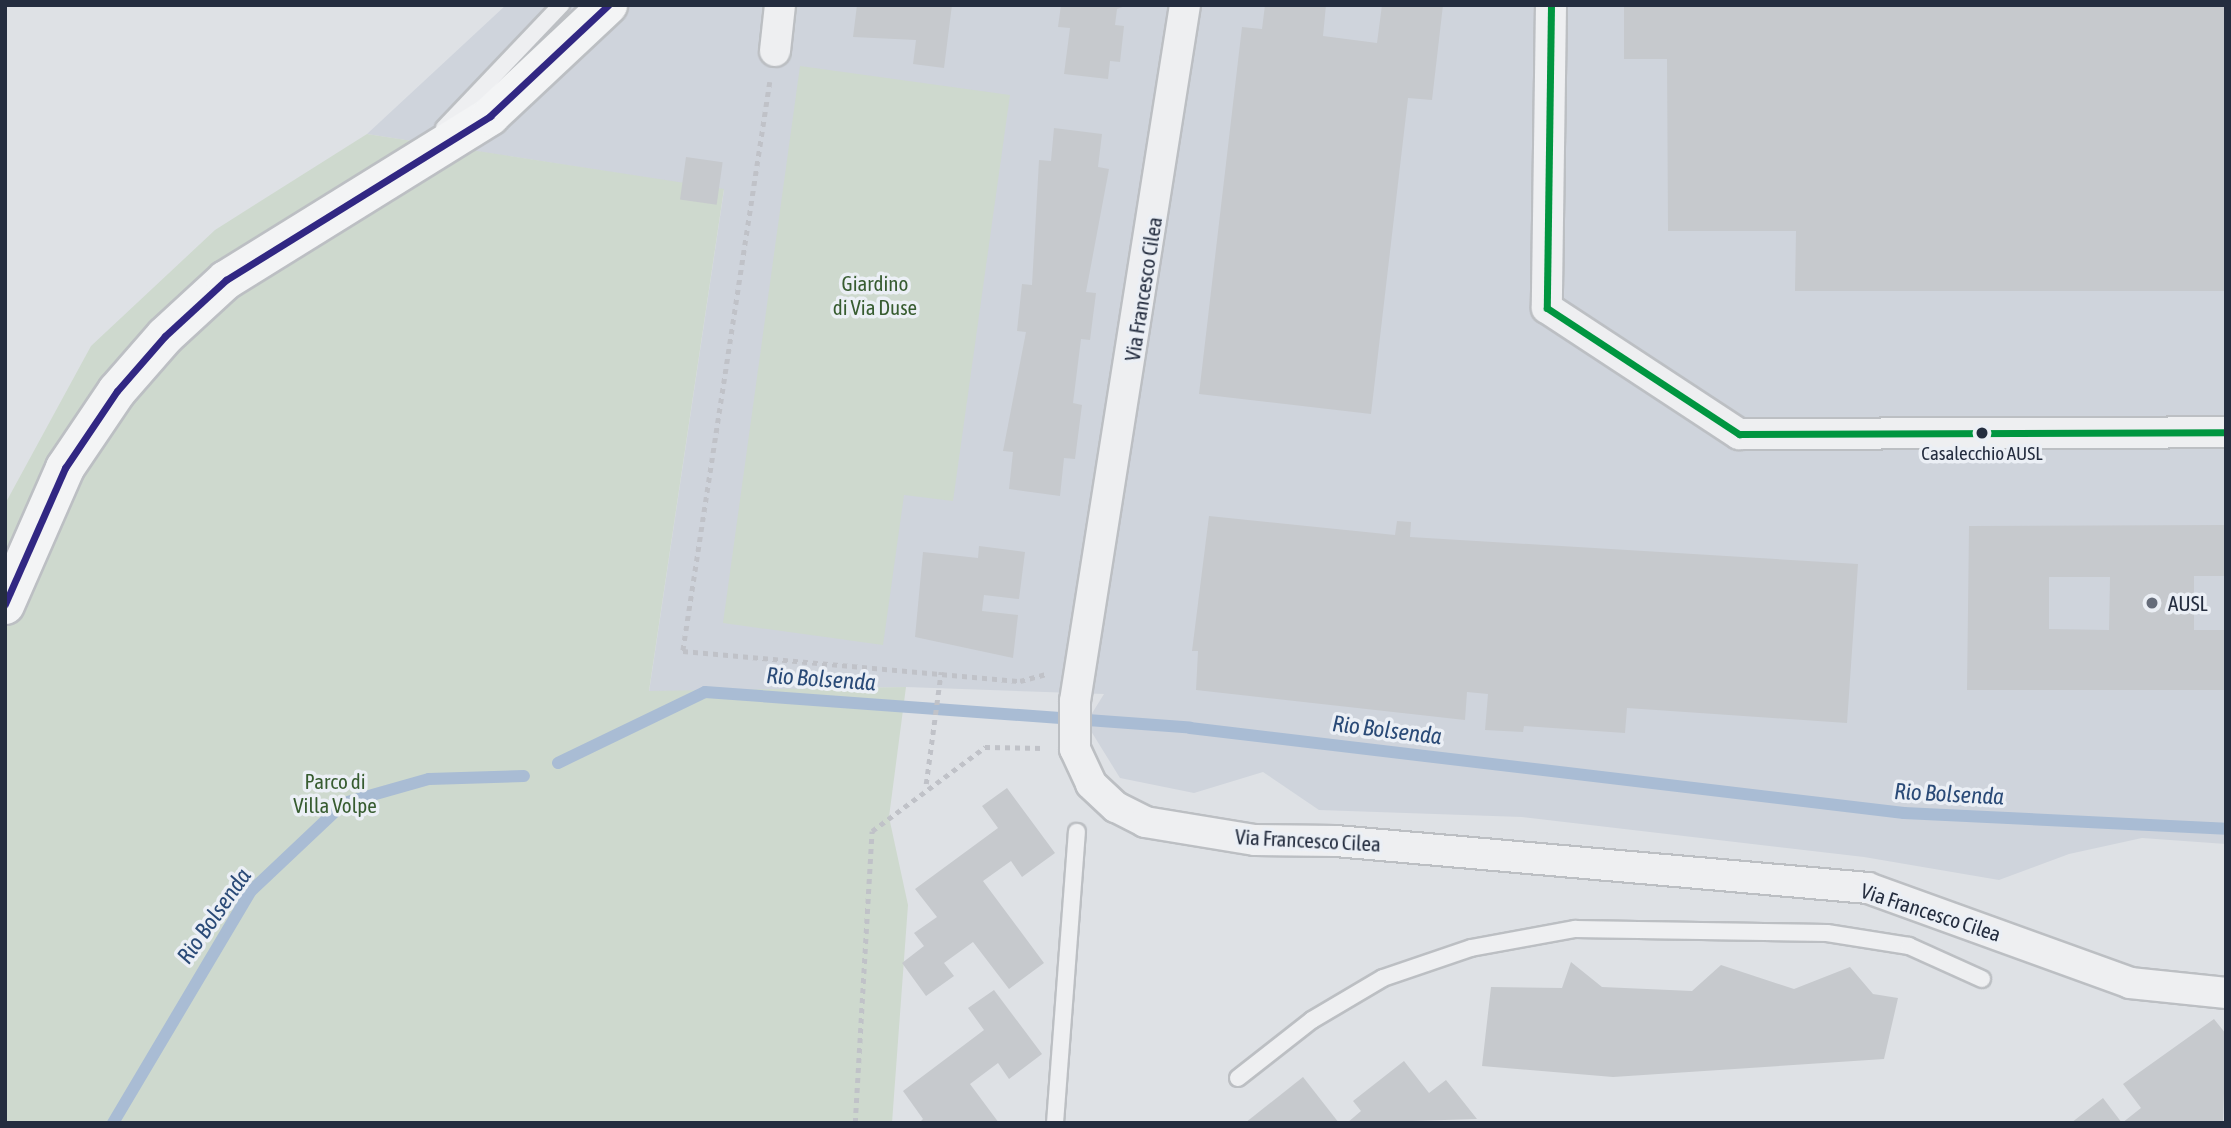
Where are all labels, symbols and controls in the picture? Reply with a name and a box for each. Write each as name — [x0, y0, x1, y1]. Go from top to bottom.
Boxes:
street label: Via Francesco Cilea — [1119, 215, 1167, 363]
park label: Giardino di Via Duse — [833, 270, 917, 320]
marker: Casalecchio AUSL — [1975, 426, 1989, 440]
place label: Casalecchio AUSL — [1921, 443, 2043, 465]
place label: AUSL — [2168, 590, 2208, 616]
marker: AUSL — [2142, 593, 2162, 613]
water label: Rio Bolsenda — [765, 661, 877, 697]
water label: Rio Bolsenda — [1331, 710, 1443, 750]
park label: Parco di Villa Volpe — [293, 768, 377, 818]
water label: Rio Bolsenda — [1893, 777, 2005, 811]
street label: Via Francesco Cilea — [1235, 824, 1381, 856]
water label: Rio Bolsenda — [171, 863, 257, 969]
street label: Via Francesco Cilea — [1858, 878, 2004, 946]

